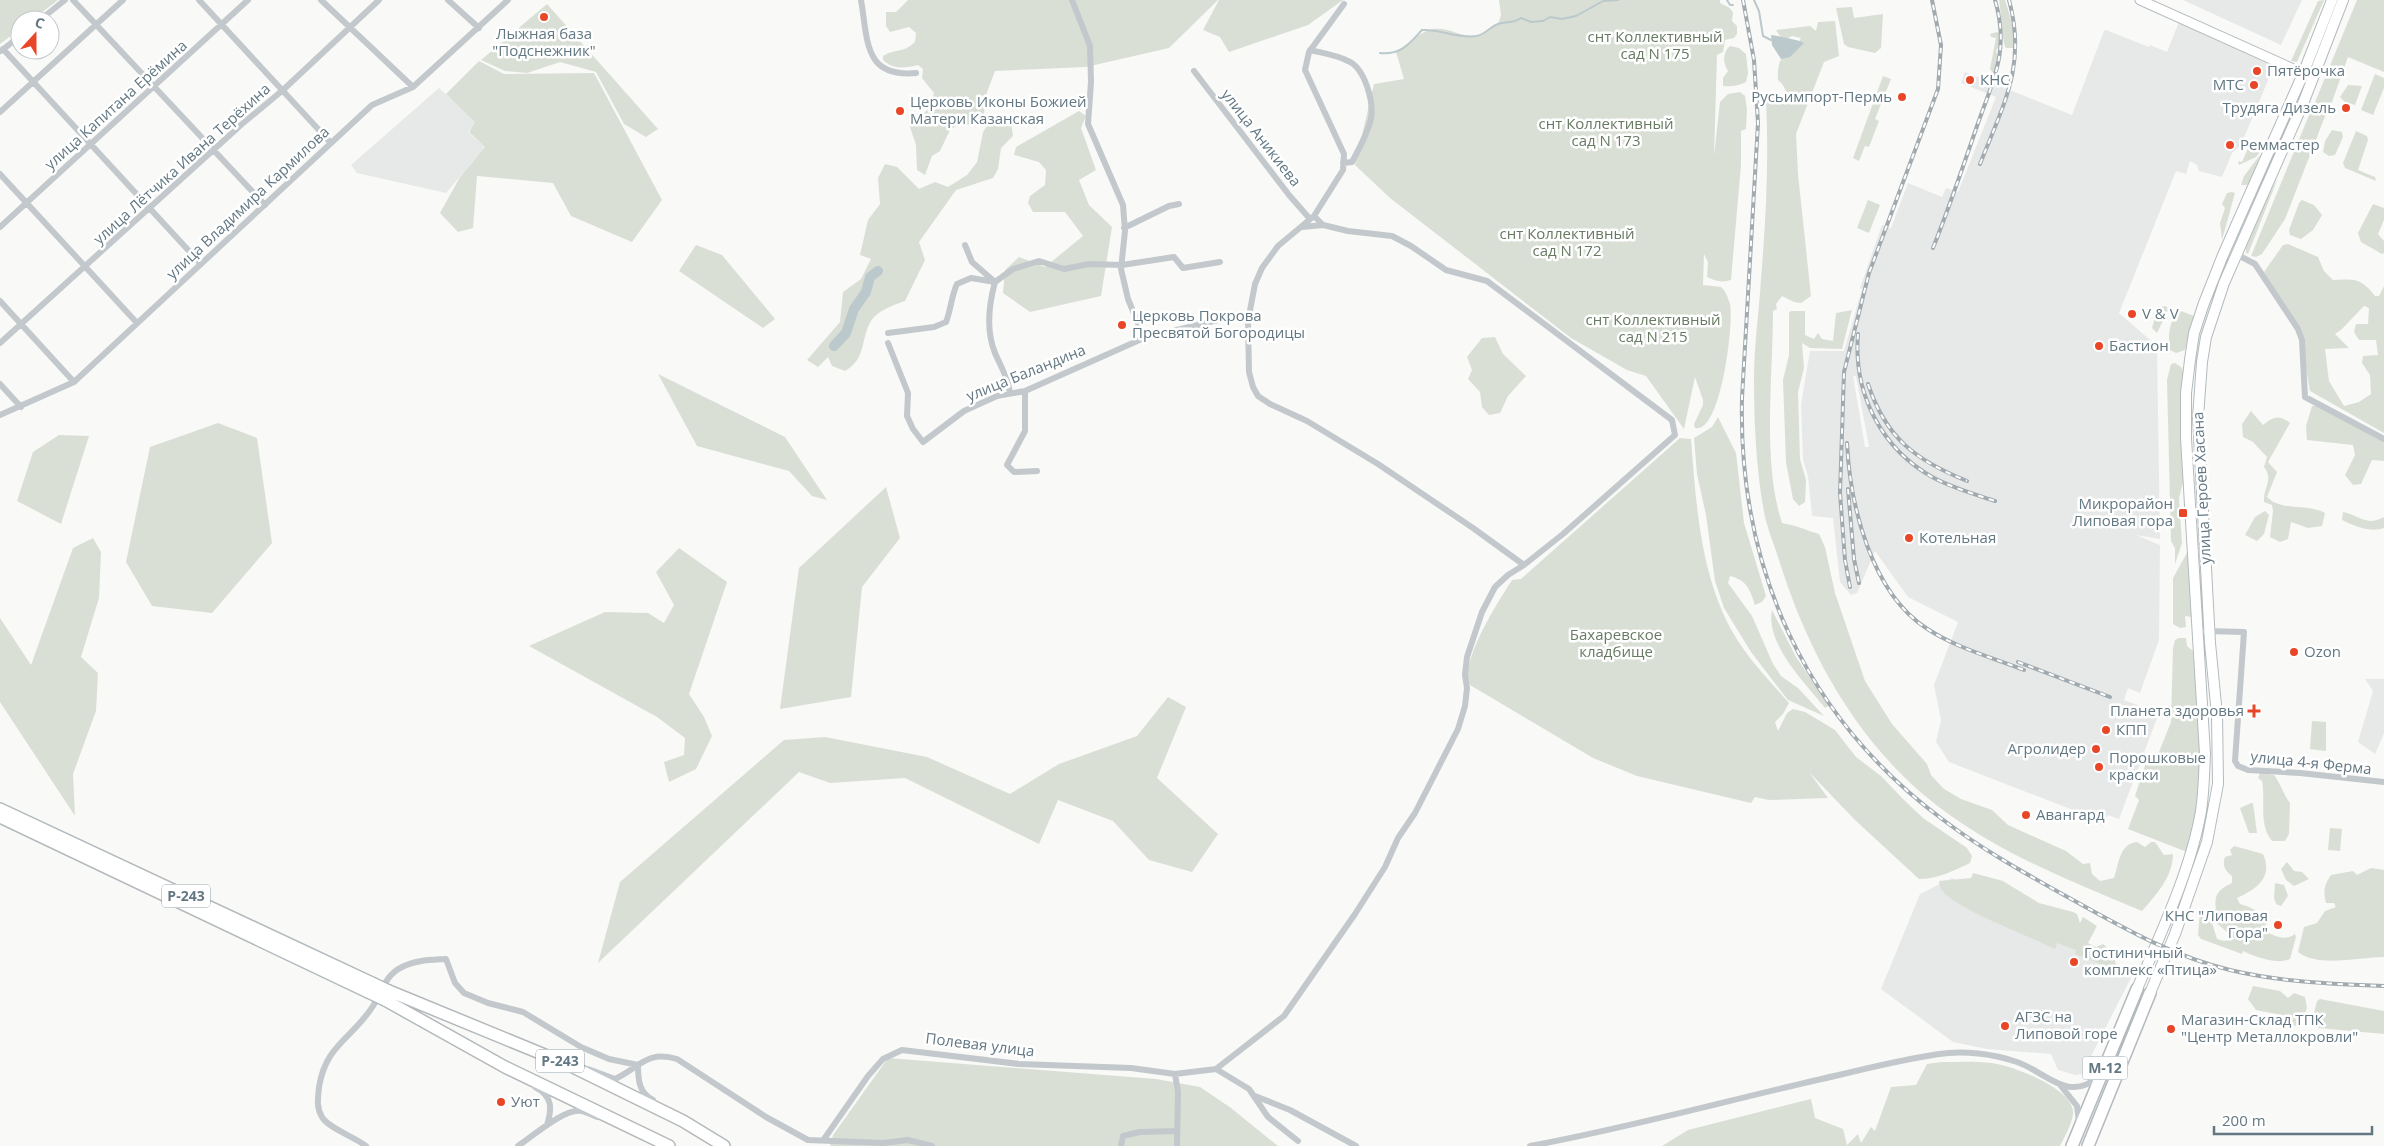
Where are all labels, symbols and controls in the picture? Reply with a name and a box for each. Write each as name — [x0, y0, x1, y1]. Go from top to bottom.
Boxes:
north arrow — [10, 10, 60, 60]
marker: Лыжная база "Подснежник" — [538, 11, 550, 23]
text: С — [32, 12, 47, 33]
place label: Лыжная база "Подснежник" — [492, 23, 596, 60]
park label: снт Коллективный сад N 175 — [1588, 26, 1722, 63]
street label: улица Капитана Ерёмина — [40, 35, 191, 174]
place label: Пятёрочка — [2267, 60, 2345, 80]
marker: Пятёрочка — [2251, 65, 2263, 77]
place label: КНС — [1980, 69, 2010, 89]
marker: КНС — [1964, 74, 1976, 86]
place label: МТС — [2213, 74, 2244, 94]
street label: улица Лётчика Ивана Терёхина — [89, 78, 274, 248]
marker: МТС — [2248, 79, 2260, 91]
street label: улица Аникиева — [1217, 85, 1306, 190]
place label: Русьимпорт-Пермь — [1751, 86, 1892, 106]
place label: Церковь Иконы Божией Матери Казанская — [910, 91, 1087, 128]
marker: Русьимпорт-Пермь — [1896, 91, 1908, 103]
place label: Трудяга Дизель — [2223, 97, 2336, 117]
marker: Трудяга Дизель — [2340, 102, 2352, 114]
marker: Церковь Иконы Божией Матери Казанская — [894, 105, 906, 117]
park label: снт Коллективный сад N 173 — [1539, 113, 1673, 150]
street label: улица Владимира Кармилова — [162, 121, 333, 283]
place label: Реммастер — [2240, 134, 2320, 154]
marker: Реммастер — [2224, 139, 2236, 151]
park label: снт Коллективный сад N 172 — [1500, 223, 1634, 260]
place label: V & V — [2142, 303, 2179, 323]
place label: Церковь Покрова Пресвятой Богородицы — [1132, 305, 1305, 342]
marker: V & V — [2126, 308, 2138, 320]
park label: снт Коллективный сад N 215 — [1586, 309, 1720, 346]
marker: Церковь Покрова Пресвятой Богородицы — [1116, 319, 1128, 331]
place label: Бастион — [2109, 335, 2169, 355]
street label: улица Баландина — [963, 339, 1088, 405]
marker: Бастион — [2093, 340, 2105, 352]
street label: улица Героев Хасана — [2187, 411, 2215, 565]
place label: Микрорайон Липовая гора — [2072, 493, 2173, 530]
marker: Микрорайон Липовая гора — [2177, 507, 2189, 519]
place label: Котельная — [1919, 527, 1996, 547]
marker: Котельная — [1903, 532, 1915, 544]
park label: Бахаревское кладбище — [1570, 624, 1662, 661]
place label: Ozon — [2304, 641, 2341, 661]
marker: Ozon — [2288, 646, 2300, 658]
place label: Планета здоровья — [2110, 700, 2244, 720]
marker: Планета здоровья — [2248, 705, 2260, 717]
place label: КПП — [2116, 719, 2147, 739]
marker: КПП — [2100, 724, 2112, 736]
place label: Агролидер — [2008, 738, 2086, 758]
marker: Агролидер — [2090, 743, 2102, 755]
street label: улица 4-я Ферма — [2250, 746, 2373, 778]
place label: Порошковые краски — [2109, 747, 2206, 784]
marker: Порошковые краски — [2093, 761, 2105, 773]
place label: Авангард — [2036, 804, 2105, 824]
marker: Авангард — [2020, 809, 2032, 821]
road number: Р-243 — [162, 884, 210, 908]
place label: КНС "Липовая Гора" — [2165, 905, 2268, 942]
marker: КНС "Липовая Гора" — [2272, 919, 2284, 931]
place label: Гостиничный комплекс «Птица» — [2084, 942, 2217, 979]
marker: Гостиничный комплекс «Птица» — [2068, 956, 2080, 968]
place label: АГЗС на Липовой горе — [2015, 1006, 2118, 1043]
place label: Магазин-Склад ТПК "Центр Металлокровли" — [2181, 1009, 2358, 1046]
marker: АГЗС на Липовой горе — [1999, 1020, 2011, 1032]
marker: Магазин-Склад ТПК "Центр Металлокровли" — [2165, 1023, 2177, 1035]
street label: Полевая улица — [925, 1027, 1036, 1061]
road number: Р-243 — [536, 1050, 584, 1072]
road number: М-12 — [2082, 1056, 2128, 1080]
place label: Уют — [511, 1091, 540, 1111]
marker: Уют — [495, 1096, 507, 1108]
scale bar — [2214, 1104, 2372, 1136]
text: 200 m — [2222, 1110, 2266, 1130]

